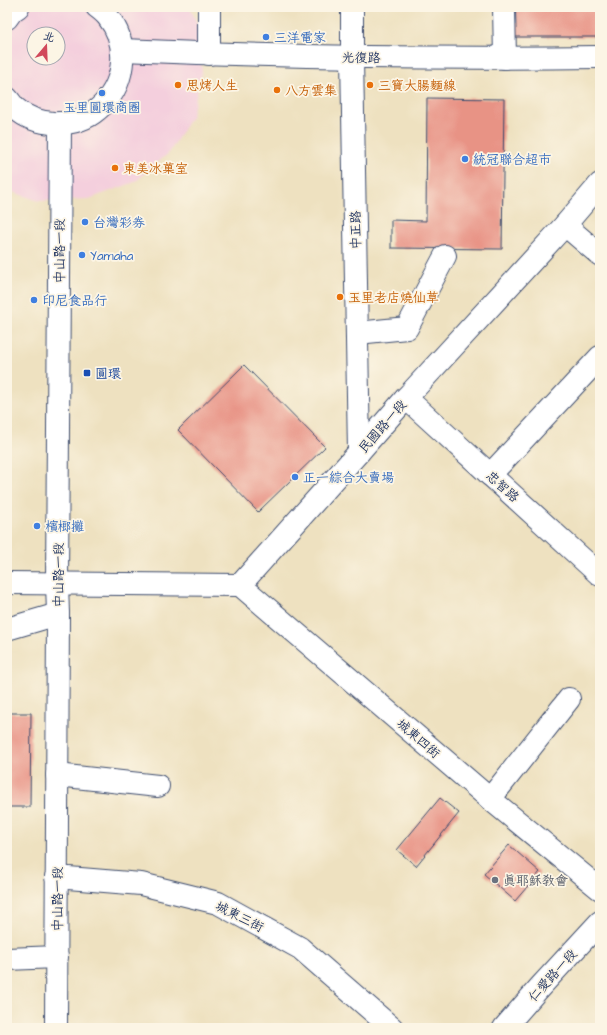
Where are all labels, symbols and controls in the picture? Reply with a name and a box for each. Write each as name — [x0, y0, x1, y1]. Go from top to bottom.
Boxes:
north arrow — [26, 26, 66, 66]
text: 北 — [41, 28, 57, 46]
place label: 三洋電家 — [274, 29, 326, 47]
marker: 三洋電家 — [261, 32, 271, 42]
street label: 光復路 — [341, 49, 381, 67]
place label: 思烤人生 — [186, 77, 238, 95]
place label: 三寶大腸麵線 — [378, 77, 456, 95]
marker: 思烤人生 — [173, 80, 183, 90]
marker: 三寶大腸麵線 — [365, 80, 375, 90]
place label: 八方雲集 — [285, 82, 337, 100]
marker: 八方雲集 — [272, 85, 282, 95]
marker: 玉里圓環商圈 — [97, 88, 107, 98]
place label: 玉里圓環商圈 — [63, 99, 141, 117]
place label: 統冠聯合超市 — [473, 151, 551, 169]
marker: 統冠聯合超市 — [460, 154, 470, 164]
place label: 東美冰菓室 — [123, 160, 188, 178]
marker: 東美冰菓室 — [110, 163, 120, 173]
street label: 中正路 — [347, 210, 365, 250]
place label: 台灣彩券 — [93, 214, 145, 232]
marker: 台灣彩券 — [80, 217, 90, 227]
street label: 中山路一段 — [51, 218, 69, 284]
place label: Yamaha — [90, 247, 134, 265]
marker: Yamaha — [77, 250, 87, 260]
place label: 玉里老店燒仙草 — [348, 289, 439, 307]
place label: 印尼食品行 — [42, 292, 107, 310]
marker: 玉里老店燒仙草 — [335, 292, 345, 302]
marker: 印尼食品行 — [29, 295, 39, 305]
place label: 圓環 — [95, 365, 121, 383]
marker: 圓環 — [82, 368, 92, 378]
street label: 民國路一段 — [355, 396, 411, 457]
street label: 忠智路 — [482, 467, 523, 506]
place label: 正一綜合大賣場 — [303, 469, 394, 487]
marker: 正一綜合大賣場 — [290, 472, 300, 482]
place label: 檳榔攤 — [45, 518, 84, 536]
marker: 檳榔攤 — [32, 521, 42, 531]
street label: 中山路一段 — [50, 542, 68, 608]
street label: 城東四街 — [393, 715, 444, 763]
street label: 中山路一段 — [49, 866, 67, 932]
place label: 真耶穌教會 — [503, 872, 568, 890]
marker: 真耶穌教會 — [490, 875, 500, 885]
street label: 城東三街 — [212, 897, 267, 937]
street label: 仁愛路一段 — [524, 945, 581, 1006]

